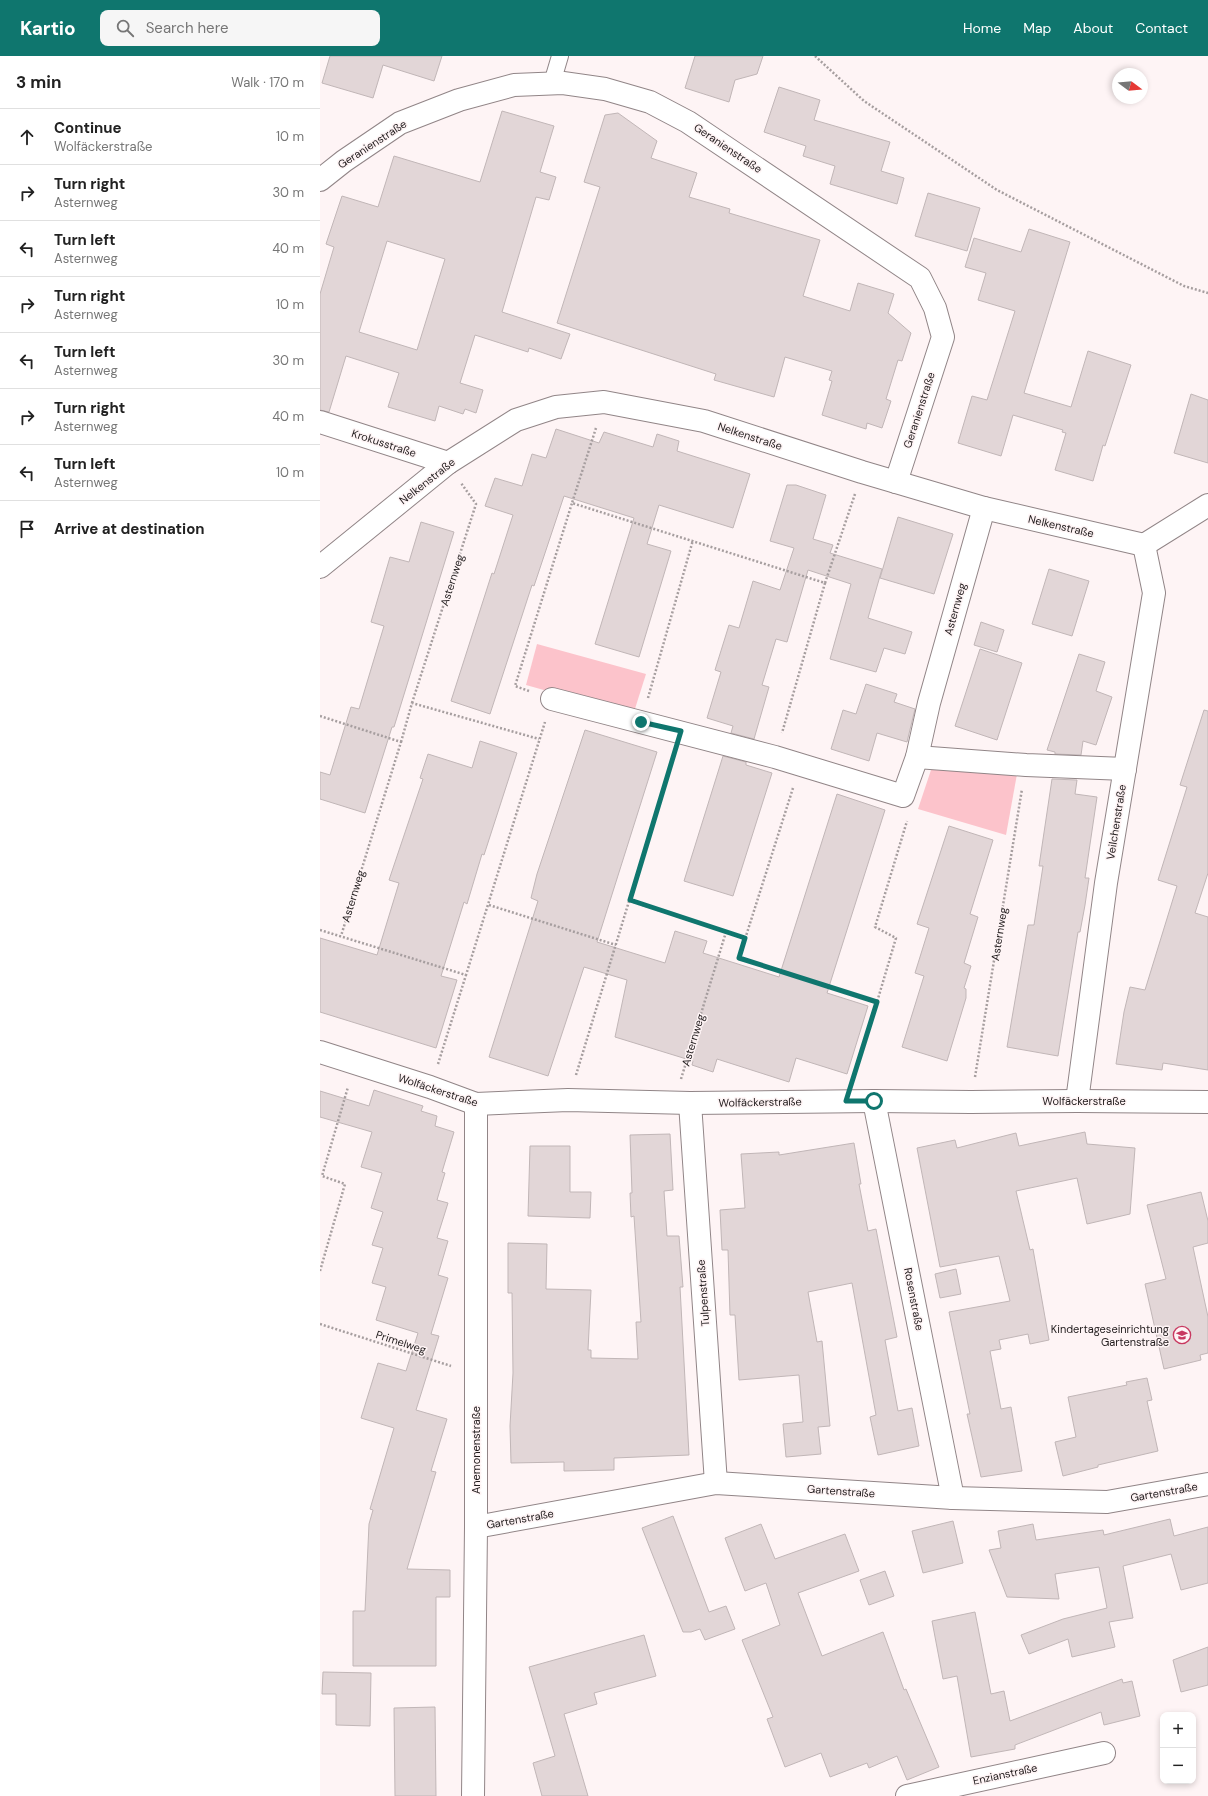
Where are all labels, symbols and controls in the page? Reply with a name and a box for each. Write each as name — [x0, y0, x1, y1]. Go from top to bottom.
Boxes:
search box — [100, 10, 380, 46]
text: Kartio — [20, 16, 76, 41]
icon: search — [114, 17, 136, 39]
text: Search here — [146, 18, 228, 38]
text: Home — [963, 19, 1001, 37]
text: Map — [1023, 19, 1051, 37]
text: About — [1073, 19, 1113, 37]
text: Contact — [1135, 19, 1188, 37]
north arrow — [1112, 68, 1148, 104]
text: 3 min — [16, 71, 61, 93]
text: Walk · 170 m — [231, 74, 304, 91]
street label: Geranienstraße — [335, 117, 409, 171]
text: Continue — [54, 118, 122, 138]
street label: Geranienstraße — [691, 120, 765, 176]
icon: ahead — [16, 126, 38, 148]
text: 10 m — [276, 128, 304, 145]
text: Wolfäckerstraße — [54, 138, 153, 155]
text: Turn right — [54, 174, 125, 194]
icon: right — [16, 182, 38, 204]
text: 30 m — [272, 184, 304, 201]
text: Asternweg — [54, 194, 118, 211]
text: Turn left — [54, 230, 115, 250]
icon: left — [16, 238, 38, 260]
text: 40 m — [272, 240, 304, 257]
text: Asternweg — [54, 250, 118, 267]
text: Turn right — [54, 286, 125, 306]
icon: right — [16, 294, 38, 316]
text: 10 m — [276, 296, 304, 313]
text: Asternweg — [54, 306, 118, 323]
text: Turn left — [54, 342, 115, 362]
icon: left — [16, 350, 38, 372]
text: 30 m — [272, 352, 304, 369]
text: Asternweg — [54, 362, 118, 379]
street label: Geranienstraße — [900, 370, 938, 450]
text: Turn right — [54, 398, 125, 418]
icon: right — [16, 406, 38, 428]
text: 40 m — [272, 408, 304, 425]
text: Asternweg — [54, 418, 118, 435]
street label: Nelkenstraße — [716, 419, 784, 453]
street label: Krokusstraße — [350, 426, 418, 460]
text: Turn left — [54, 454, 115, 474]
street label: Nelkenstraße — [396, 455, 458, 507]
icon: left — [16, 462, 38, 484]
text: 10 m — [276, 464, 304, 481]
text: Asternweg — [54, 474, 118, 491]
street label: Nelkenstraße — [1027, 512, 1095, 540]
icon: arrive — [16, 518, 38, 540]
text: Arrive at destination — [54, 519, 205, 539]
street label: Asternweg — [437, 552, 467, 608]
street label: Asternweg — [941, 581, 969, 637]
route end — [632, 713, 650, 731]
street label: Veilchenstraße — [1103, 783, 1129, 861]
street label: Asternweg — [338, 868, 368, 924]
street label: Asternweg — [988, 906, 1010, 962]
street label: Asternweg — [678, 1012, 708, 1068]
street label: Wolfäckerstraße — [396, 1070, 480, 1110]
route start — [865, 1092, 883, 1110]
street label: Wolfäckerstraße — [718, 1094, 802, 1110]
street label: Wolfäckerstraße — [1042, 1094, 1126, 1108]
street label: Tulpenstraße — [694, 1259, 712, 1327]
street label: Rosenstraße — [901, 1266, 927, 1332]
place label: Kindertageseinrichtung Gartenstraße — [1051, 1322, 1169, 1349]
school or university icon: Kindertageseinrichtung Gartenstraße — [1172, 1325, 1192, 1345]
street label: Primelweg — [374, 1327, 428, 1357]
street label: Anemonenstraße — [469, 1406, 483, 1494]
street label: Gartenstraße — [1129, 1479, 1199, 1505]
street label: Gartenstraße — [807, 1482, 875, 1500]
street label: Gartenstraße — [485, 1506, 555, 1532]
map controls — [1160, 1712, 1196, 1784]
button: + — [1160, 1712, 1196, 1748]
button: − — [1160, 1748, 1196, 1784]
street label: Enzianstraße — [972, 1760, 1038, 1788]

